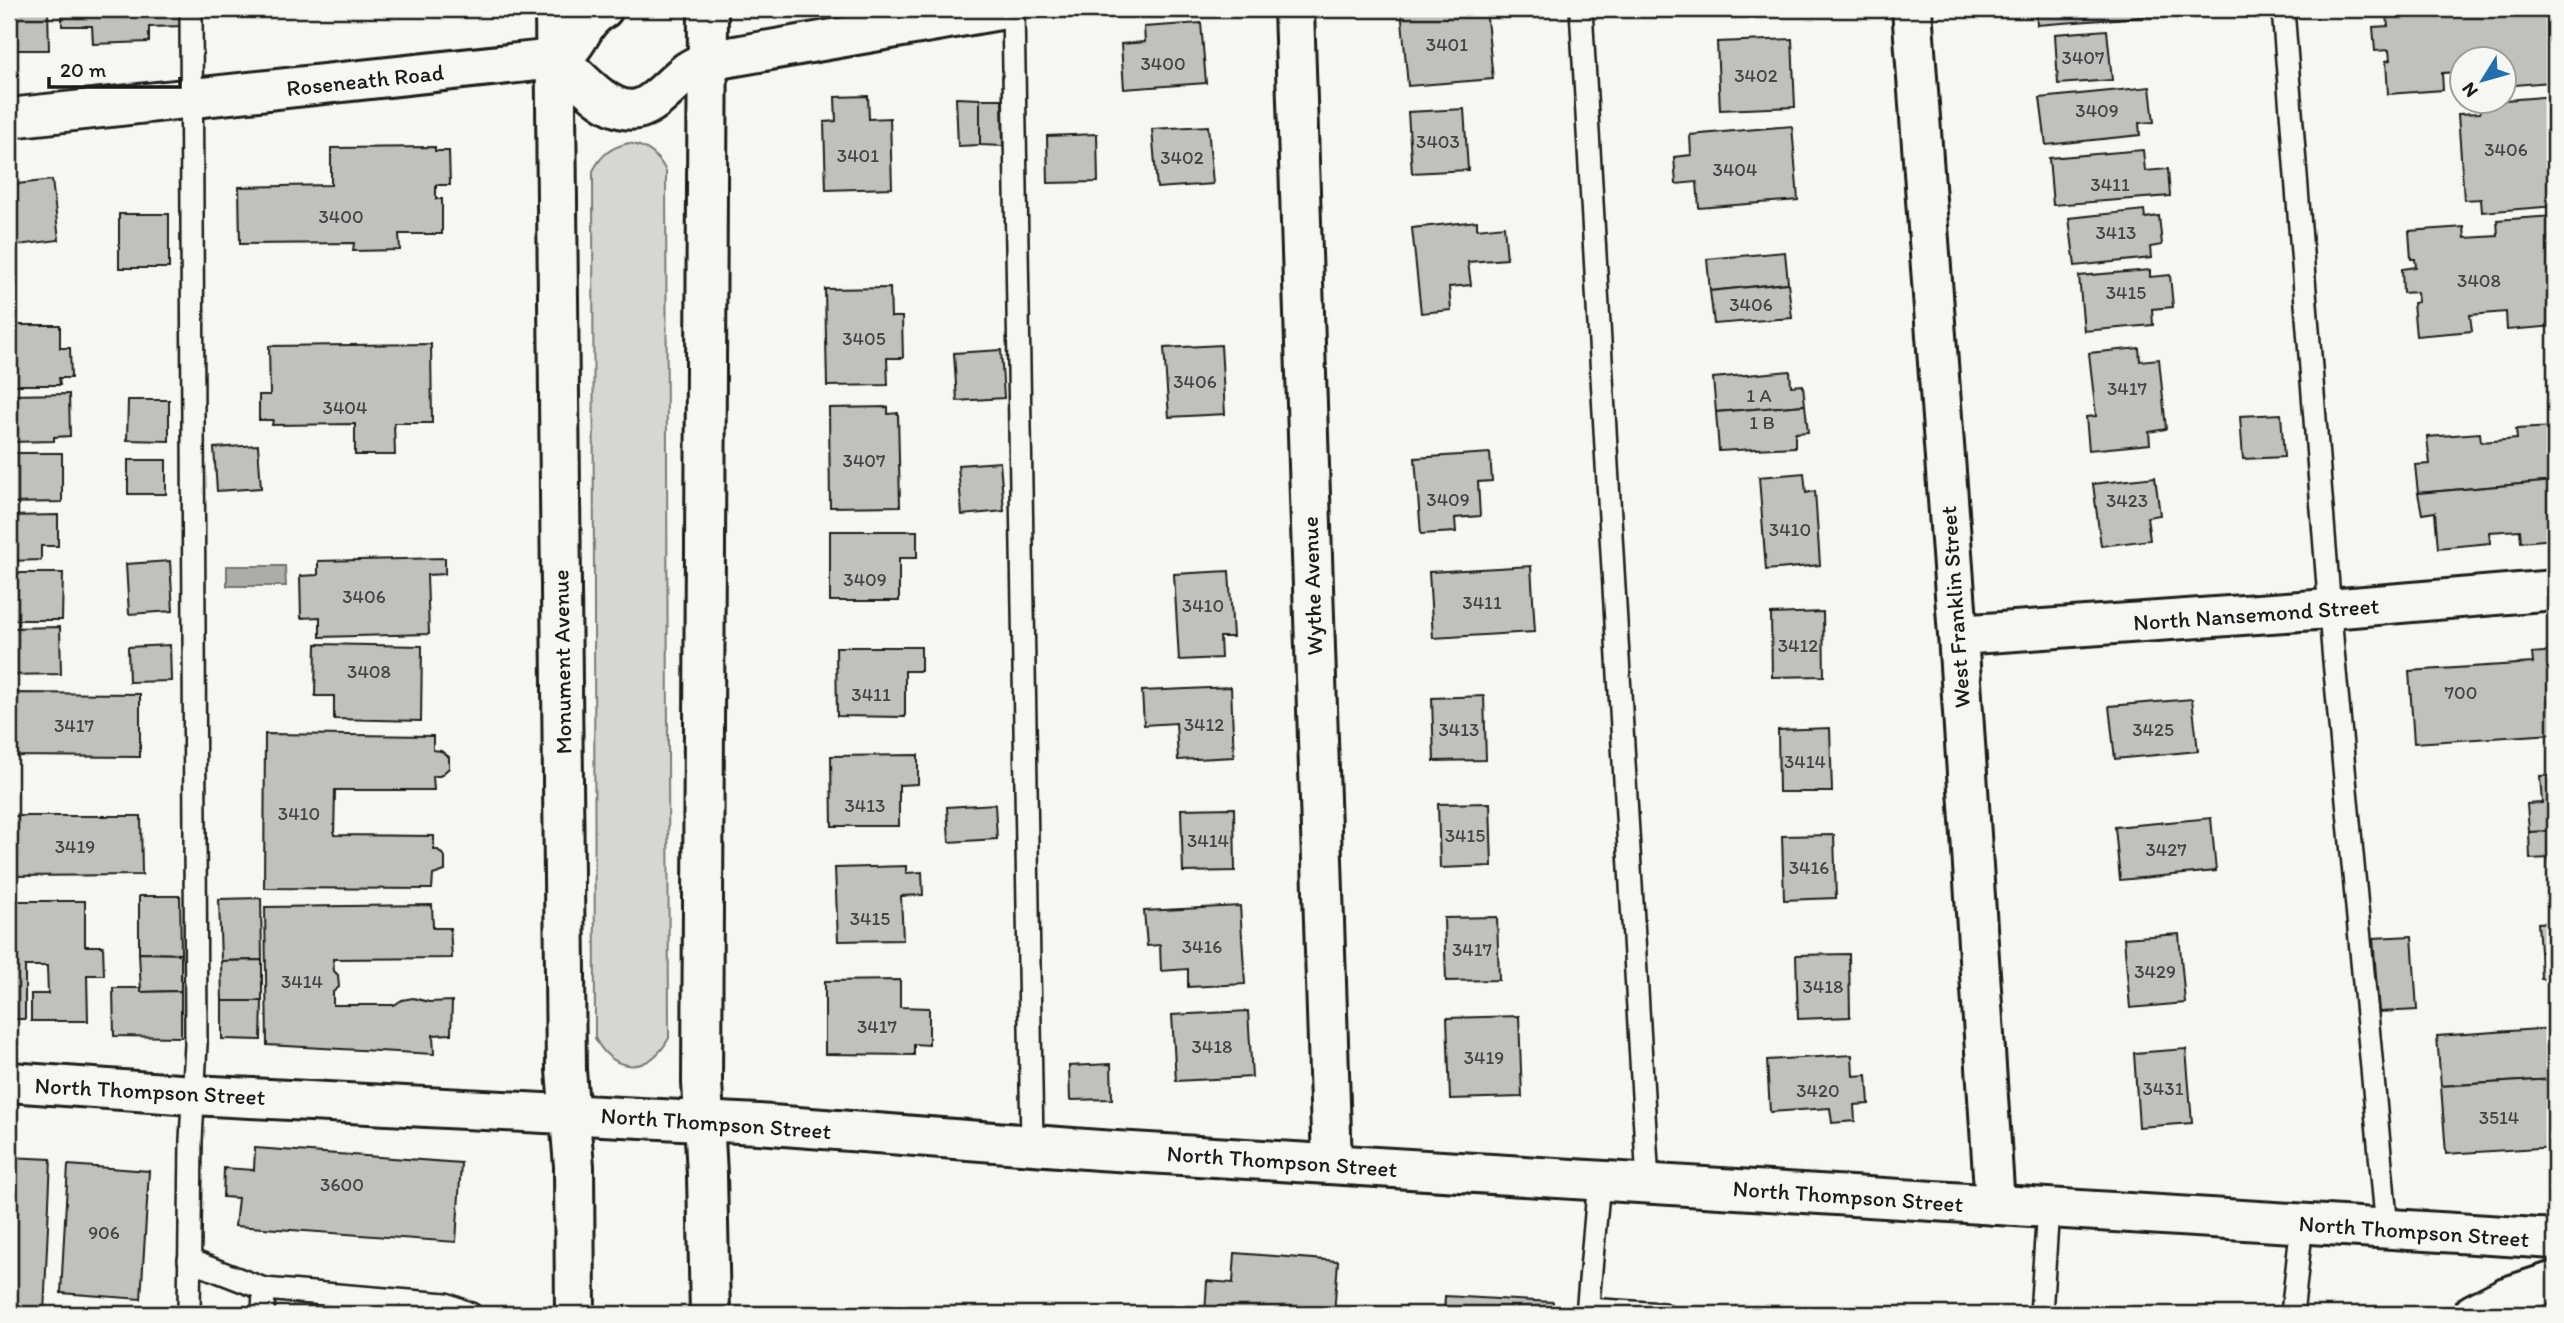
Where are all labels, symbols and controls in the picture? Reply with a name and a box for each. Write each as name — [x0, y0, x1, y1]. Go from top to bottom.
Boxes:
house number: 3401 — [1426, 33, 1468, 56]
scale bar — [49, 46, 180, 90]
house number: 3407 — [2062, 46, 2104, 69]
north arrow — [2448, 46, 2518, 116]
house number: 3400 — [1140, 52, 1186, 75]
text: 20 m — [60, 57, 107, 82]
street label: Roseneath Road — [285, 58, 445, 102]
house number: 3402 — [1734, 64, 1778, 87]
text: N — [2457, 78, 2483, 102]
house number: 3409 — [2075, 99, 2119, 122]
house number: 3403 — [1416, 130, 1460, 153]
house number: 3406 — [2484, 138, 2528, 161]
house number: 3401 — [837, 144, 879, 167]
house number: 3402 — [1160, 146, 1204, 169]
house number: 3404 — [1713, 158, 1757, 181]
house number: 3411 — [2090, 173, 2130, 196]
house number: 3400 — [318, 205, 364, 228]
house number: 3413 — [2096, 221, 2136, 244]
house number: 3408 — [2457, 269, 2501, 292]
house number: 3415 — [2106, 281, 2146, 304]
house number: 3406 — [1729, 293, 1773, 316]
house number: 3405 — [842, 327, 886, 350]
house number: 3406 — [1173, 370, 1217, 393]
house number: 3417 — [2107, 377, 2147, 400]
house number: 1 A — [1746, 384, 1772, 407]
house number: 3404 — [323, 396, 367, 419]
house number: 1 B — [1749, 411, 1775, 434]
house number: 3407 — [843, 449, 885, 472]
house number: 3409 — [1426, 488, 1470, 511]
house number: 3423 — [2106, 489, 2148, 512]
street label: West Franklin Street — [1934, 505, 1976, 709]
street label: Wythe Avenue — [1296, 516, 1328, 656]
house number: 3410 — [1769, 518, 1811, 541]
house number: 3409 — [843, 568, 887, 591]
street label: Monument Avenue — [546, 569, 578, 755]
house number: 3406 — [342, 585, 386, 608]
house number: 3411 — [1462, 591, 1502, 614]
street label: North Nansemond Street — [2132, 591, 2380, 637]
house number: 3410 — [1182, 594, 1224, 617]
house number: 3412 — [1778, 634, 1818, 657]
house number: 3408 — [347, 660, 391, 683]
house number: 700 — [2445, 681, 2477, 704]
house number: 3411 — [851, 683, 891, 706]
house number: 3412 — [1184, 713, 1224, 736]
house number: 3417 — [54, 714, 94, 737]
house number: 3413 — [1439, 718, 1479, 741]
house number: 3425 — [2132, 718, 2174, 741]
house number: 3414 — [1784, 750, 1826, 773]
house number: 3413 — [845, 794, 885, 817]
house number: 3410 — [278, 802, 320, 825]
house number: 3415 — [1445, 824, 1485, 847]
house number: 3414 — [1187, 829, 1229, 852]
house number: 3419 — [55, 835, 95, 858]
house number: 3427 — [2145, 838, 2187, 861]
house number: 3416 — [1789, 856, 1829, 879]
house number: 3415 — [850, 907, 890, 930]
house number: 3416 — [1182, 935, 1222, 958]
house number: 3417 — [1452, 938, 1492, 961]
house number: 3429 — [2134, 960, 2176, 983]
house number: 3414 — [281, 970, 323, 993]
house number: 3418 — [1802, 975, 1844, 998]
house number: 3417 — [857, 1015, 897, 1038]
house number: 3418 — [1191, 1035, 1233, 1058]
house number: 3419 — [1464, 1046, 1504, 1069]
street label: North Thompson Street — [34, 1071, 266, 1111]
house number: 3431 — [2143, 1077, 2184, 1100]
house number: 3420 — [1796, 1079, 1840, 1102]
street label: North Thompson Street — [600, 1101, 833, 1145]
house number: 3514 — [2479, 1106, 2519, 1129]
street label: North Thompson Street — [1166, 1139, 1399, 1183]
house number: 3600 — [320, 1173, 364, 1196]
street label: North Thompson Street — [1732, 1174, 1965, 1218]
street label: North Thompson Street — [2298, 1209, 2531, 1253]
house number: 906 — [88, 1221, 120, 1244]

